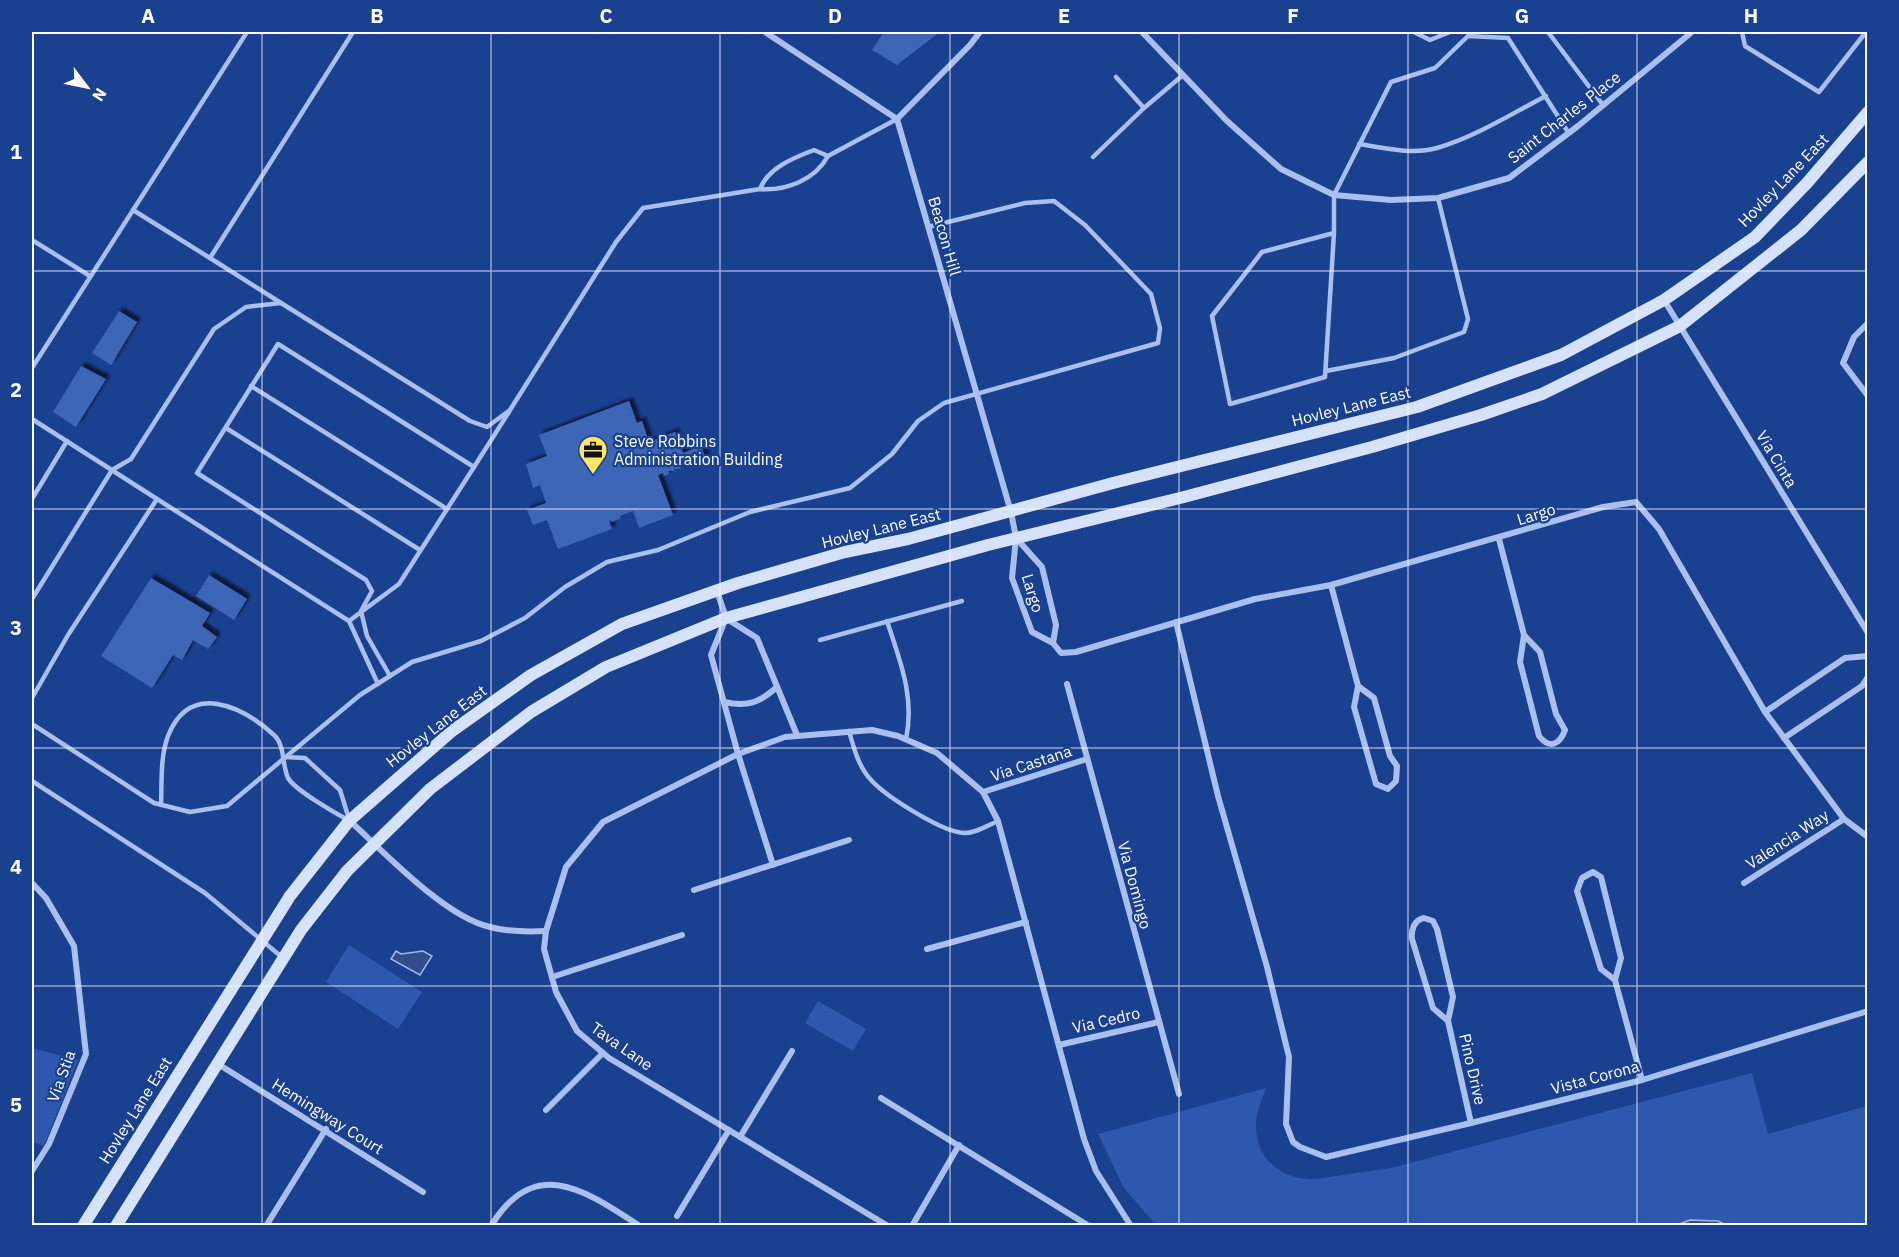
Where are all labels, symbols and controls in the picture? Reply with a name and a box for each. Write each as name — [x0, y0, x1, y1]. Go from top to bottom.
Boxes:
text: A — [141, 2, 155, 29]
text: B — [370, 2, 384, 29]
text: C — [599, 2, 613, 29]
text: D — [828, 2, 842, 29]
text: E — [1058, 2, 1070, 29]
text: F — [1287, 2, 1299, 29]
text: G — [1515, 2, 1529, 29]
text: H — [1744, 2, 1758, 29]
north arrow — [57, 57, 117, 117]
street label: Saint Charles Place — [1504, 67, 1625, 167]
text: N — [88, 85, 111, 105]
street label: Hovley Lane East — [1733, 129, 1833, 231]
text: 1 — [10, 138, 22, 165]
street label: Beacon Hill — [924, 194, 966, 278]
text: 2 — [10, 376, 22, 403]
street label: Hovley Lane East — [1289, 382, 1413, 430]
street label: Via Cinta — [1752, 427, 1802, 492]
place label: Steve Robbins Administration Building — [614, 431, 783, 469]
office icon: Steve Robbins Administration Building — [577, 434, 609, 476]
street label: Largo — [1514, 499, 1558, 529]
street label: Hovley Lane East — [819, 504, 943, 552]
street label: Largo — [1018, 571, 1048, 615]
text: 3 — [10, 614, 22, 641]
street label: Hovley Lane East — [382, 681, 490, 771]
street label: Via Castana — [988, 740, 1074, 785]
street label: Valencia Way — [1742, 805, 1832, 873]
street label: Via Domingo — [1114, 839, 1156, 931]
text: 4 — [10, 853, 22, 880]
street label: Via Cedro — [1070, 1003, 1142, 1037]
street label: Tava Lane — [587, 1017, 657, 1075]
street label: Pino Drive — [1455, 1031, 1491, 1107]
street label: Via Stia — [42, 1047, 80, 1105]
street label: Hovley Lane East — [94, 1053, 176, 1167]
street label: Vista Corona — [1549, 1055, 1642, 1098]
street label: Hemingway Court — [269, 1074, 387, 1158]
text: 5 — [10, 1091, 22, 1118]

